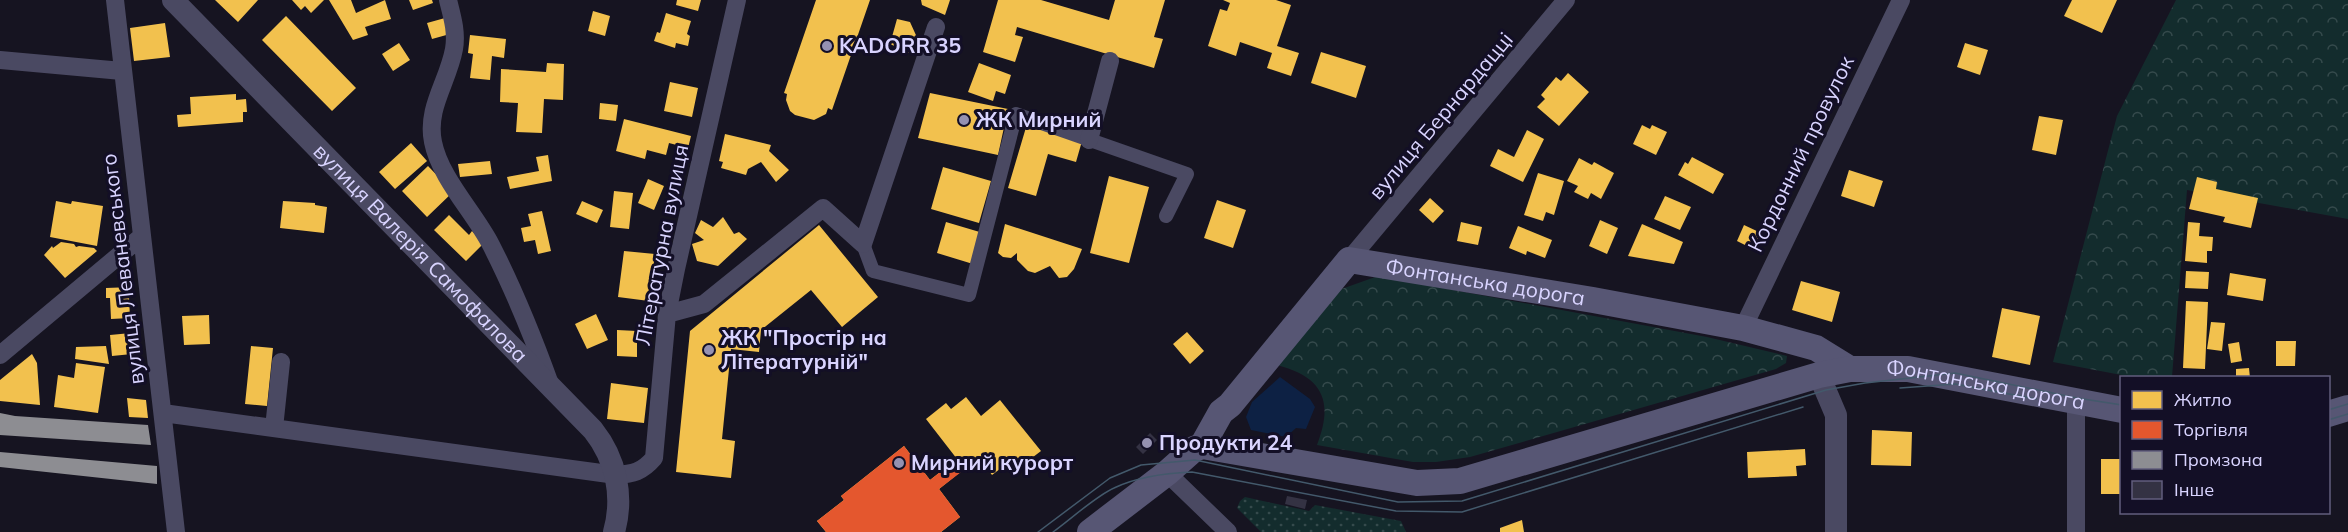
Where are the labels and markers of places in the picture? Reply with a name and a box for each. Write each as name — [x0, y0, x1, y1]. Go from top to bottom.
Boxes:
place label: KADORR 35 — [839, 32, 961, 58]
marker: KADORR 35 — [820, 39, 834, 53]
place label: ЖК Мирний — [976, 106, 1101, 132]
marker: ЖК Мирний — [957, 113, 971, 127]
place label: ЖК "Простір на Літературній" — [721, 324, 887, 374]
marker: ЖК "Простір на Літературній" — [702, 343, 716, 357]
place label: Продукти 24 — [1159, 429, 1293, 455]
marker: Продукти 24 — [1140, 436, 1154, 450]
place label: Мирний курорт — [911, 449, 1074, 475]
marker: Мирний курорт — [892, 456, 906, 470]

